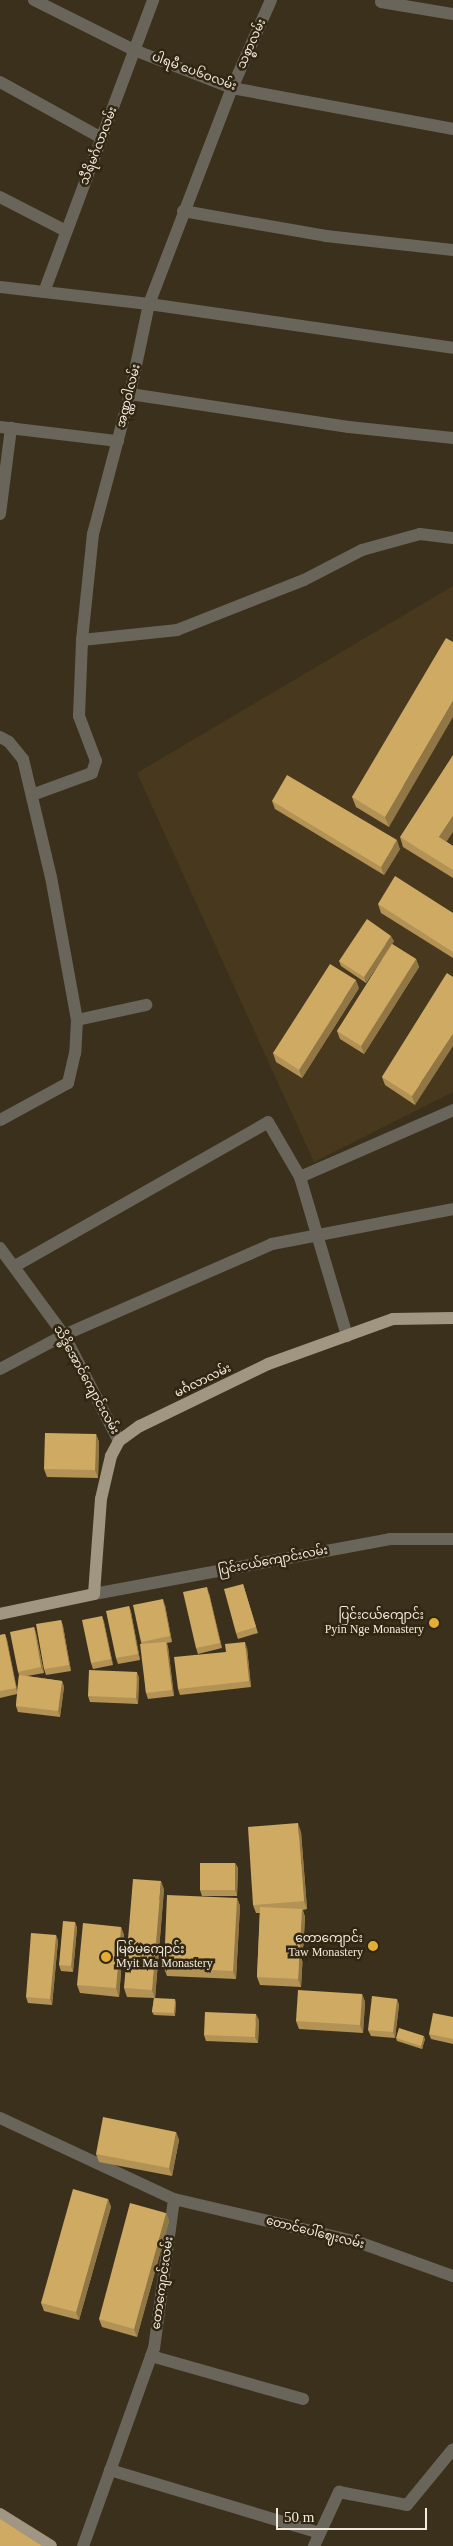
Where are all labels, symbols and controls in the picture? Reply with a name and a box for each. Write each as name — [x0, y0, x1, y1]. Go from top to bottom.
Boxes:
street label: သစ္စာလမ်း — [235, 17, 269, 71]
street label: ပါရမီ ပေ၆ဝလမ်း — [150, 50, 238, 94]
street label: သီရိမင်္ဂလာလမ်း — [77, 105, 121, 187]
street label: အဏ္ဏဝါလမ်း — [114, 363, 144, 429]
street label: သိဒ္ဓိအောင်ကျောင်းလမ်း — [50, 1323, 122, 1437]
street label: မင်္ဂလာလမ်း — [172, 1361, 234, 1401]
street label: ပြင်းငယ်ကျောင်းလမ်း — [217, 1543, 329, 1579]
place label: ပြင်းငယ်ကျောင်း Pyin Nge Monastery — [325, 1609, 424, 1637]
marker: ပြင်းငယ်ကျောင်း Pyin Nge Monastery — [428, 1617, 440, 1629]
place label: တောကျောင်း Taw Monastery — [288, 1932, 363, 1960]
marker: တောကျောင်း Taw Monastery — [367, 1940, 379, 1952]
place label: မြစ်မကျောင်း Myit Ma Monastery — [116, 1943, 213, 1971]
marker: မြစ်မကျောင်း Myit Ma Monastery — [100, 1951, 112, 1963]
street label: တောင်ပေါ်ဈေးလမ်း — [264, 2214, 366, 2252]
street label: တောကျောင်းလမ်း — [149, 2236, 177, 2330]
scale bar — [278, 2498, 429, 2530]
text: 50 m — [284, 2509, 314, 2525]

